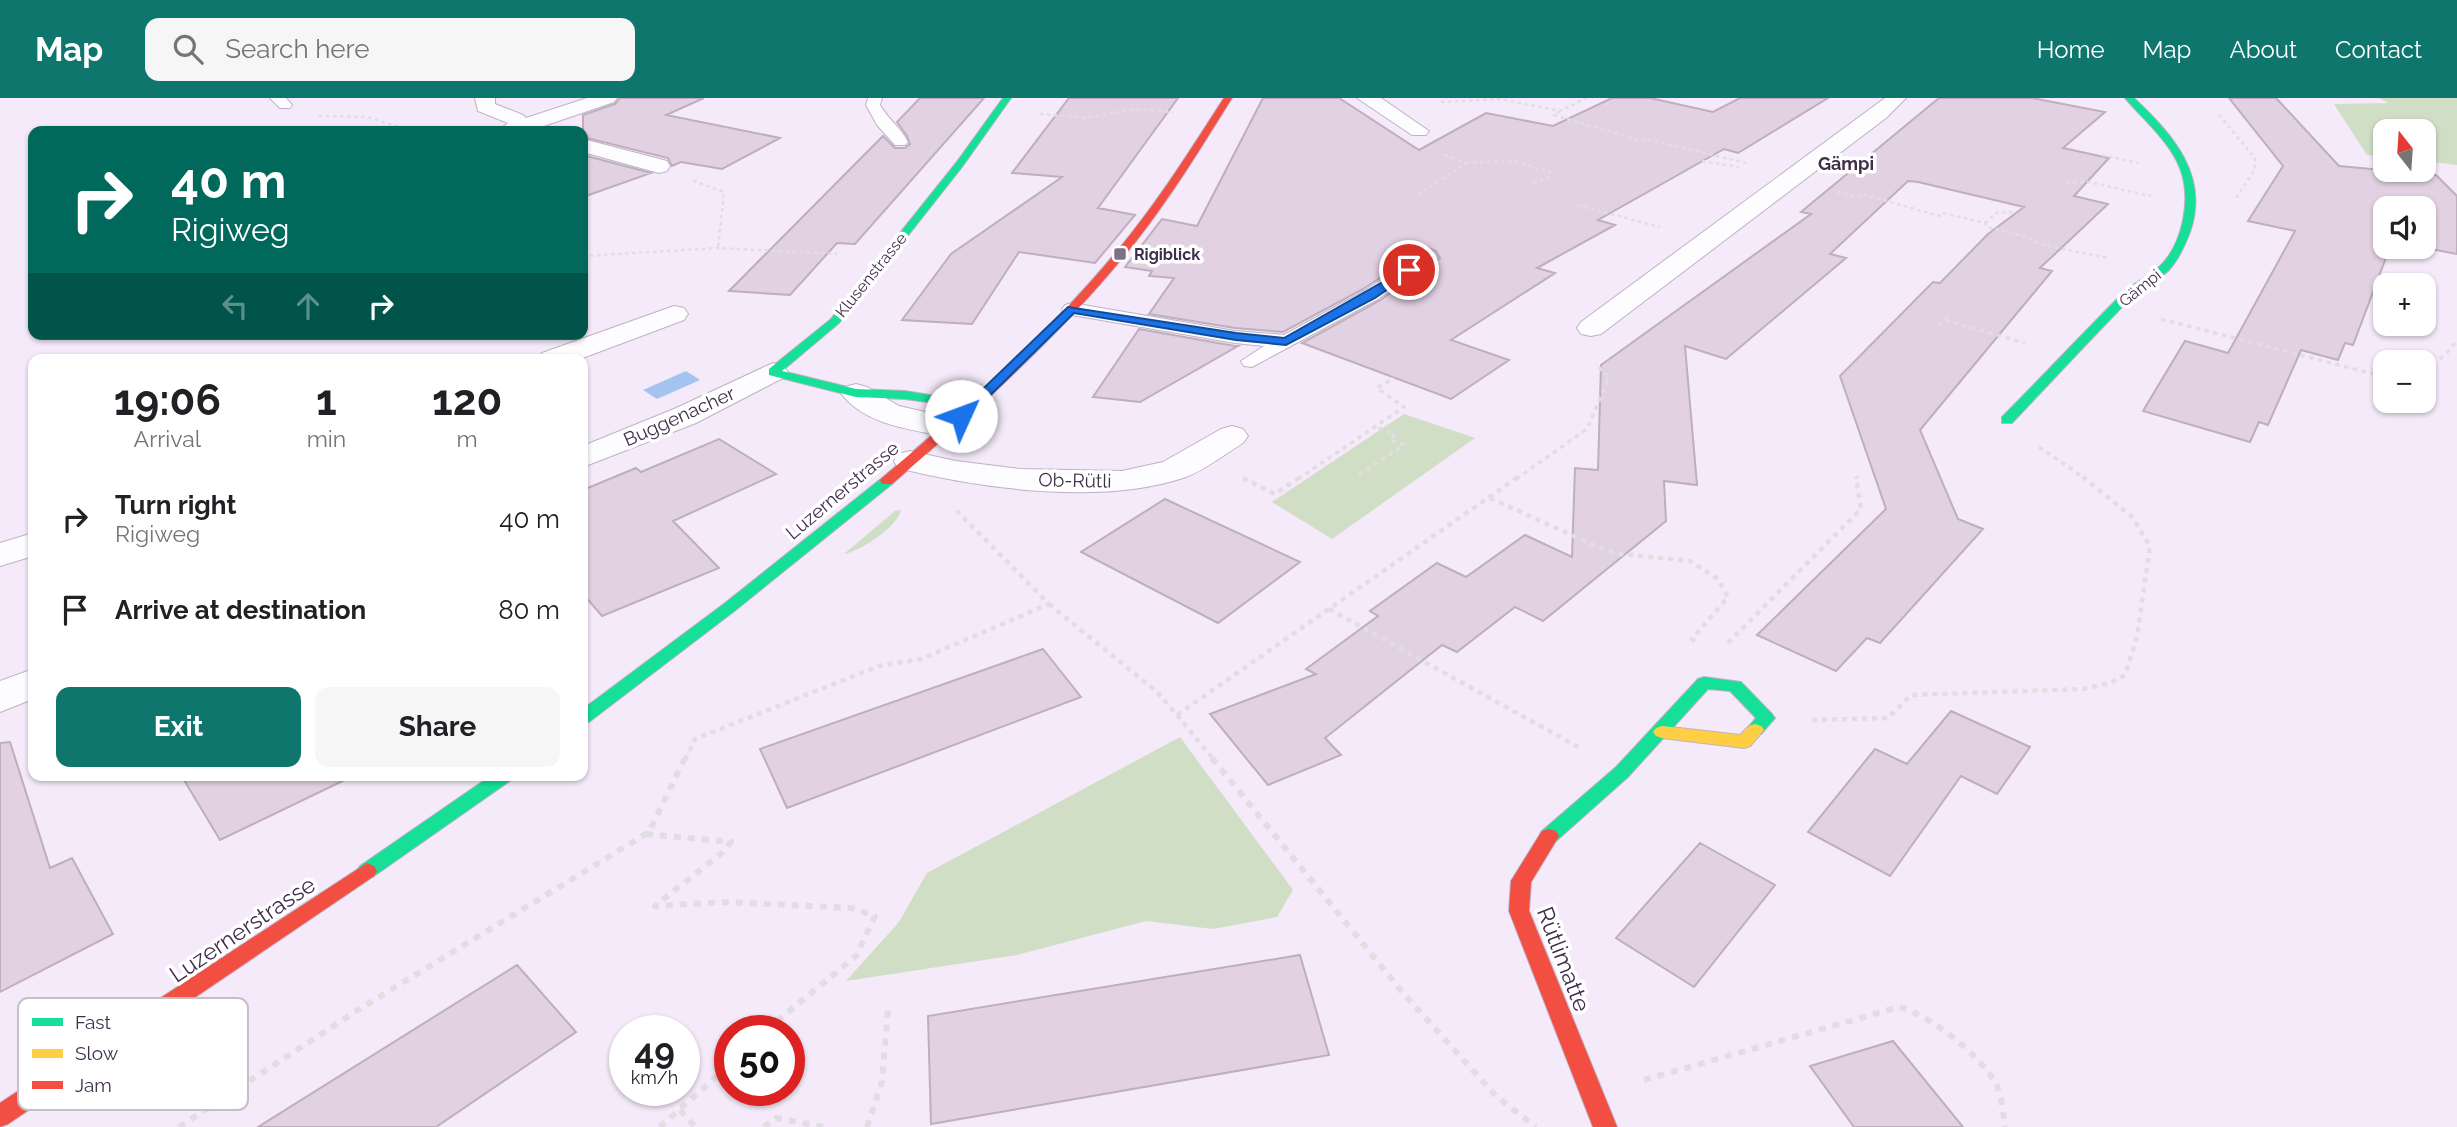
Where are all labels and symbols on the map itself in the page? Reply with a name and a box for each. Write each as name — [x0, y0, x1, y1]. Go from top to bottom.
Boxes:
north arrow — [2373, 119, 2436, 182]
district label: Gämpi — [1818, 153, 1874, 174]
street label: Klusenstrasse — [831, 229, 911, 321]
pin — [1379, 240, 1439, 300]
place label: Rigiblick — [1134, 245, 1200, 264]
marker: Rigiblick — [1112, 246, 1128, 262]
street label: Gämpi — [2115, 265, 2165, 311]
position arrow — [924, 379, 998, 453]
street label: Buggenacher — [620, 382, 738, 450]
street label: Luzernerstrasse — [781, 437, 903, 543]
street label: Ob-Rütli — [1038, 468, 1112, 492]
street label: Luzernerstrasse — [164, 870, 320, 988]
street label: Rütlimatte — [1532, 903, 1596, 1015]
legend — [18, 998, 248, 1110]
text: Fast — [75, 1011, 111, 1033]
speed limit sign: 50 — [714, 1015, 805, 1106]
text: Slow — [75, 1042, 119, 1064]
text: Jam — [75, 1074, 112, 1096]

